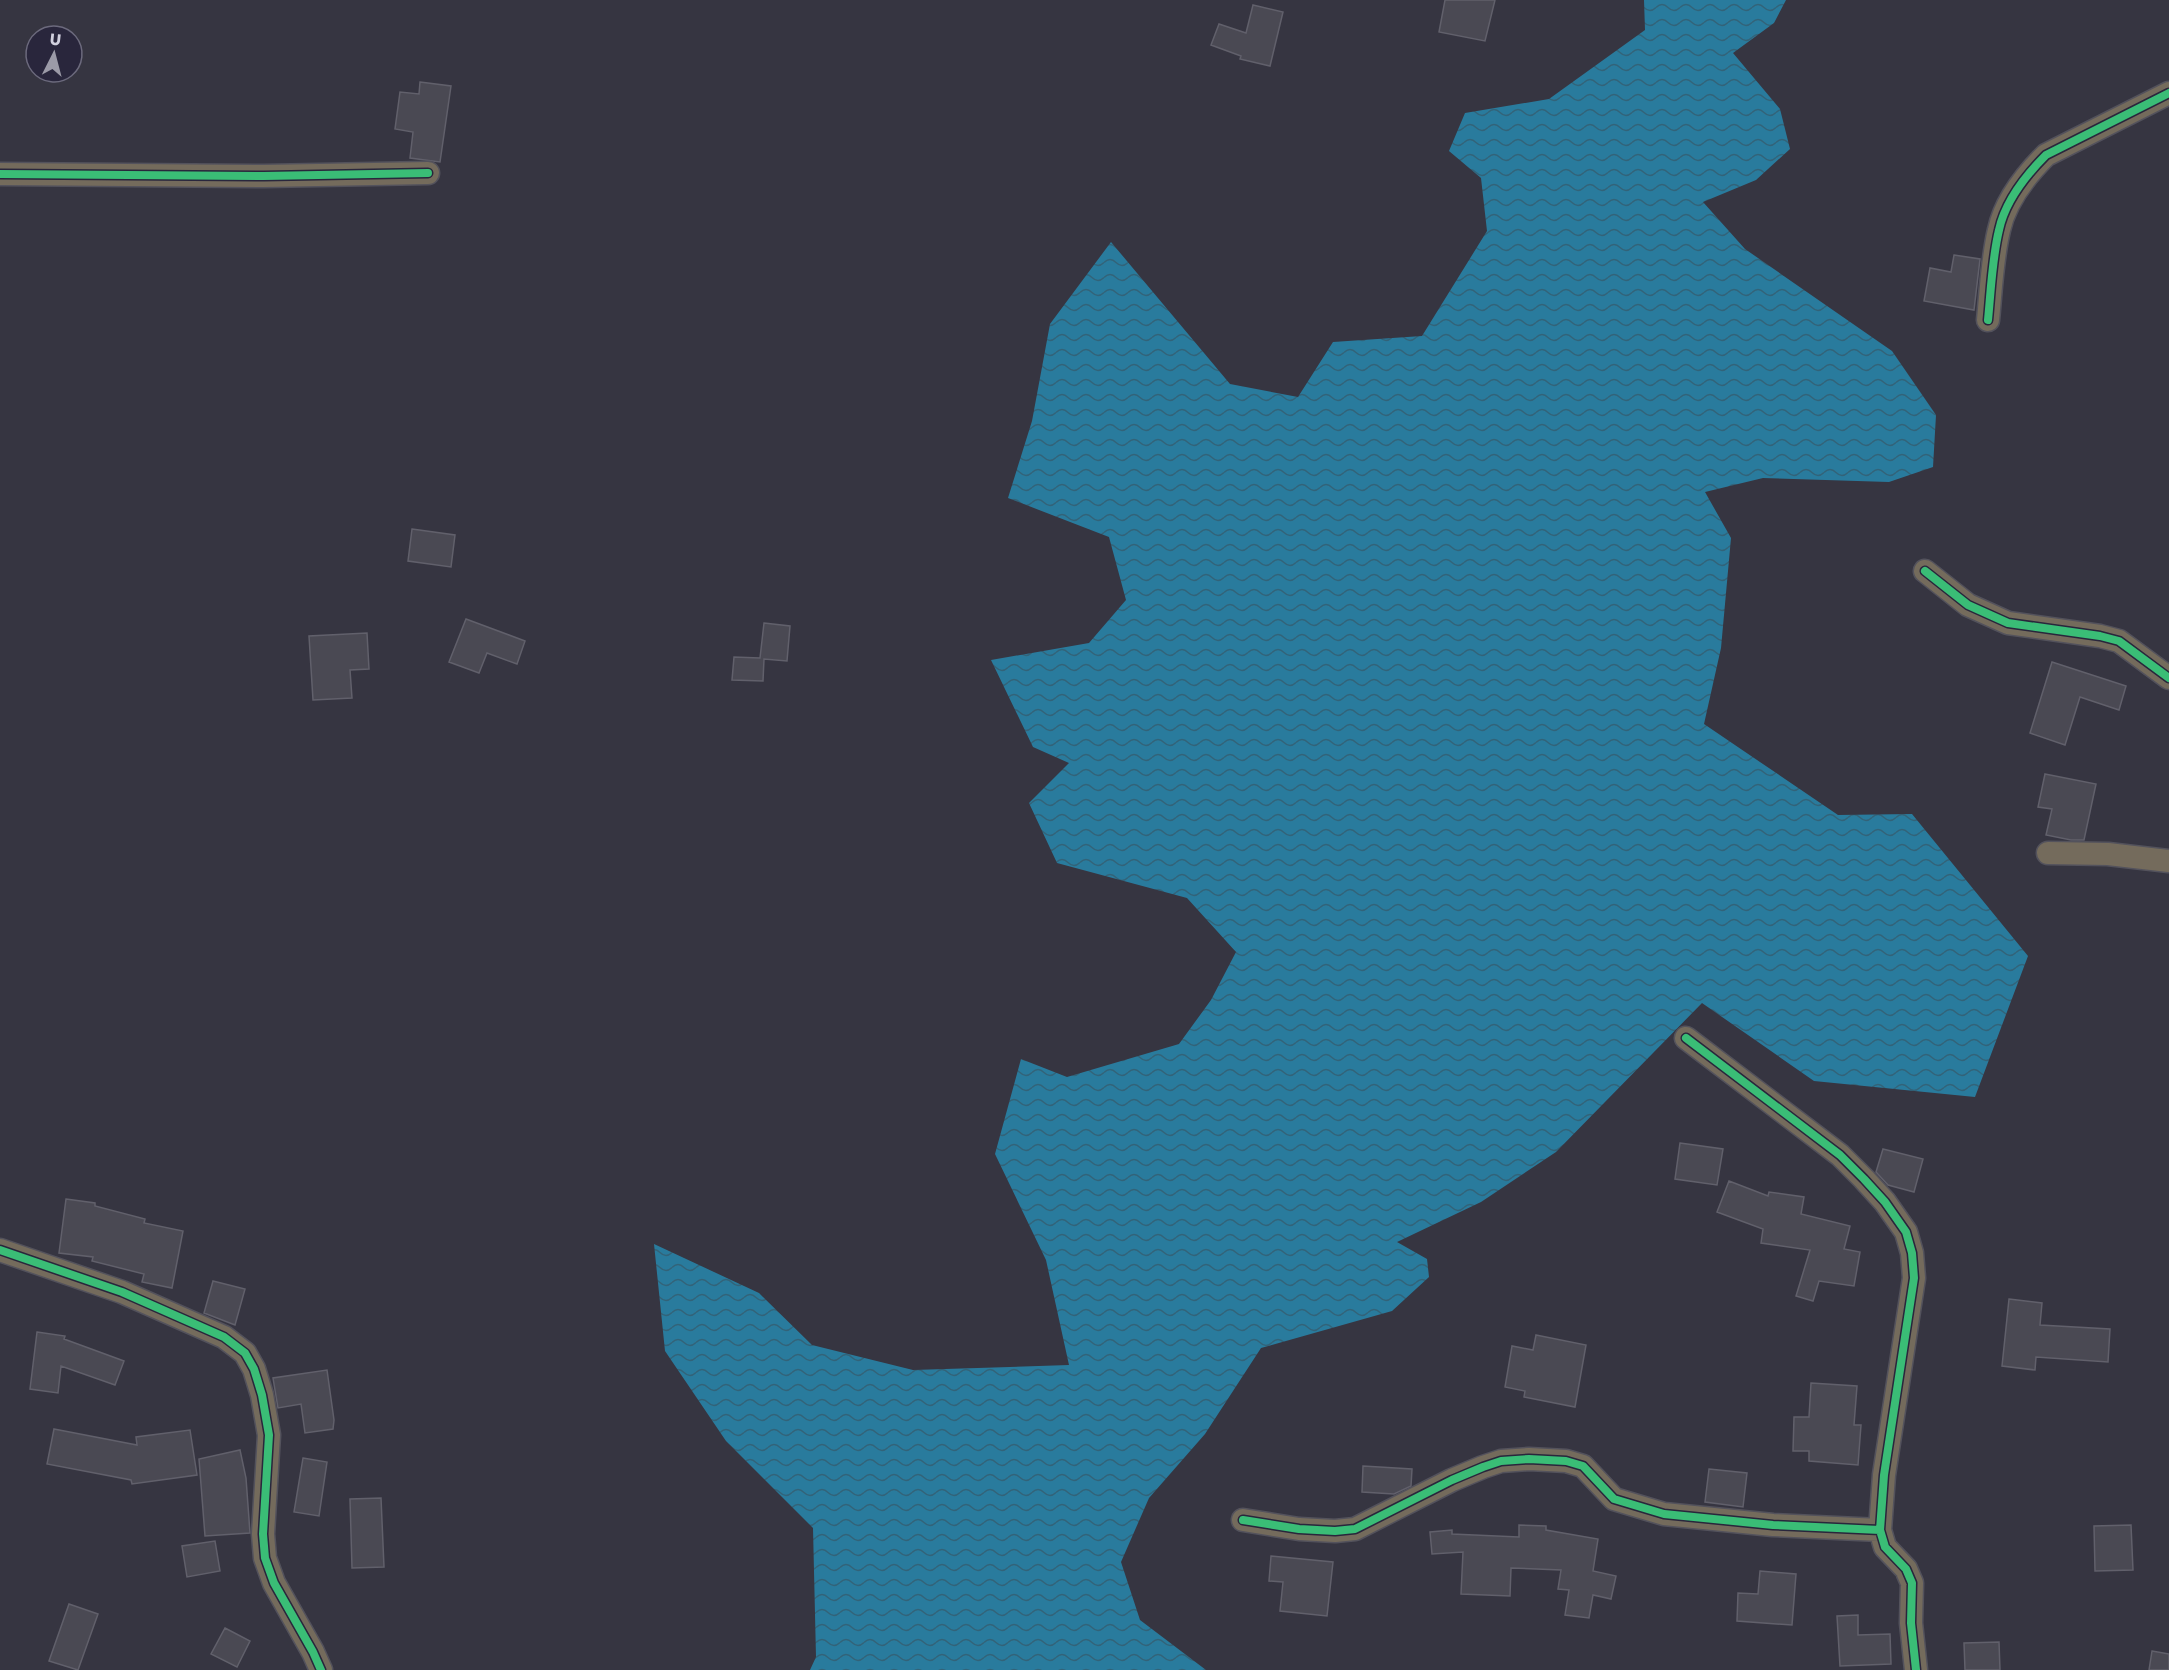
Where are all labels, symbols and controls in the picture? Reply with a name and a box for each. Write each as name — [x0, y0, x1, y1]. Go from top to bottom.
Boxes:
north arrow — [24, 24, 84, 84]
text: U — [49, 28, 62, 52]

